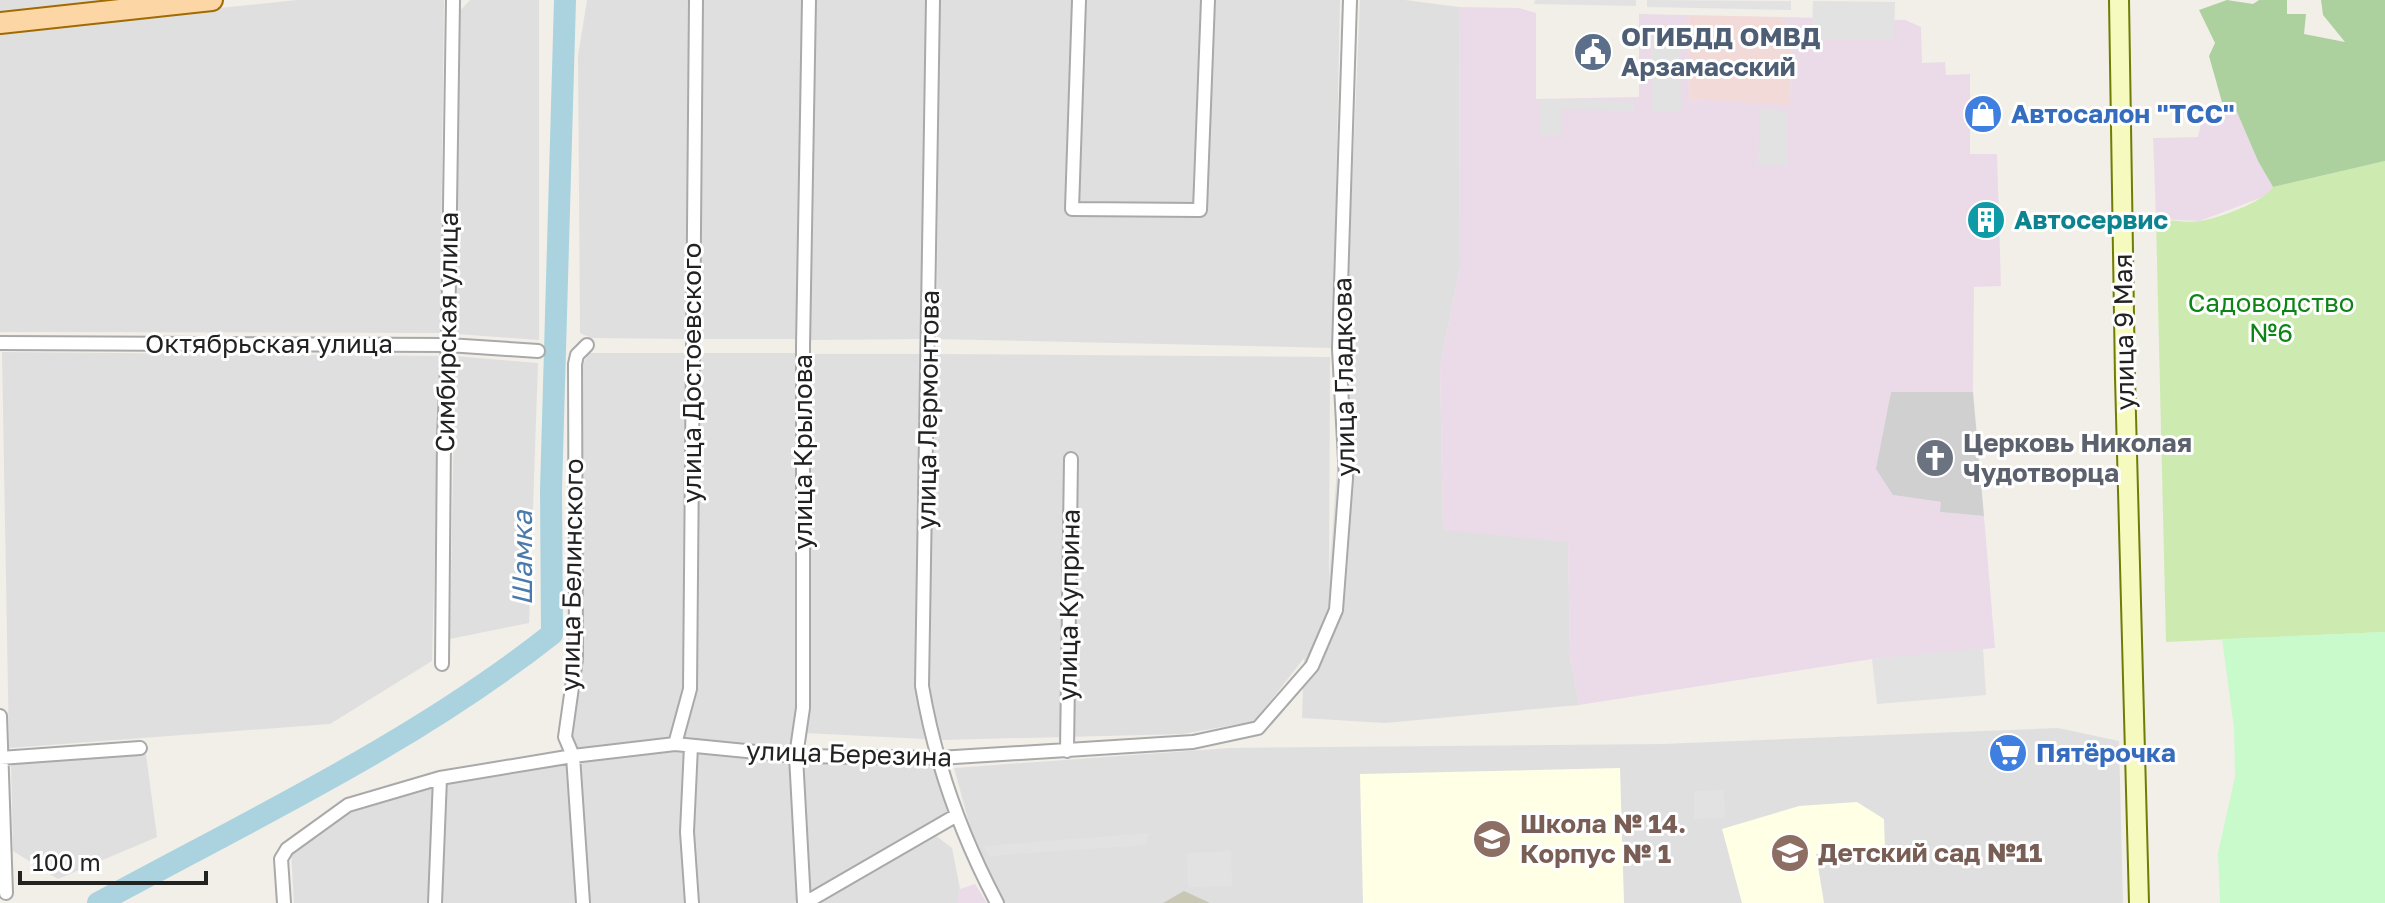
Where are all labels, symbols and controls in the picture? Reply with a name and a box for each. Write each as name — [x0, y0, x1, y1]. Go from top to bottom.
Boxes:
place label: ОГИБДД ОМВД Арзамасский — [1621, 21, 1821, 82]
public building icon: ОГИБДД ОМВД Арзамасский — [1572, 31, 1614, 73]
shop icon: Автосалон "ТСС" — [1962, 93, 2004, 135]
place label: Автосалон "ТСС" — [2011, 98, 2235, 129]
building icon: Автосервис — [1965, 199, 2007, 241]
place label: Автосервис — [2014, 204, 2168, 235]
street label: Симбирская улица — [429, 211, 464, 453]
street label: улица Достоевского — [676, 243, 707, 503]
street label: улица 9 Мая — [2107, 253, 2140, 411]
street label: улица Гладкова — [1326, 277, 1361, 477]
park label: Садоводство №6 — [2188, 287, 2354, 348]
street label: улица Лермонтова — [910, 290, 945, 530]
street label: Октябрьская улица — [145, 328, 393, 359]
street label: улица Крылова — [787, 354, 818, 550]
place label: Церковь Николая Чудотворца — [1963, 427, 2192, 488]
church icon: Церковь Николая Чудотворца — [1914, 437, 1956, 479]
street label: улица Белинского — [554, 458, 589, 692]
water label: Шамка — [505, 509, 538, 605]
street label: улица Куприна — [1051, 509, 1086, 701]
supermarket icon: Пятёрочка — [1987, 732, 2029, 774]
street label: улица Березина — [745, 734, 953, 773]
place label: Пятёрочка — [2036, 737, 2176, 768]
place label: Школа № 14. Корпус № 1 — [1520, 808, 1686, 869]
school or university icon: Школа № 14. Корпус № 1 — [1471, 818, 1513, 860]
school or university icon: Детский сад №11 — [1769, 832, 1811, 874]
scale bar — [20, 835, 206, 885]
place label: Детский сад №11 — [1818, 837, 2043, 868]
text: 100 m — [32, 847, 101, 876]

